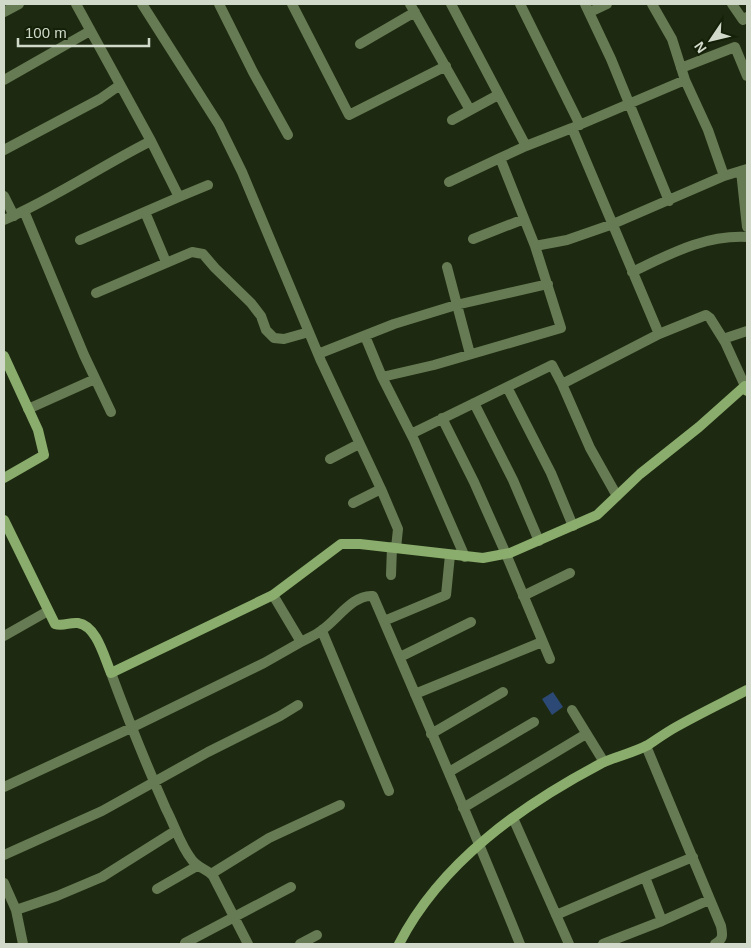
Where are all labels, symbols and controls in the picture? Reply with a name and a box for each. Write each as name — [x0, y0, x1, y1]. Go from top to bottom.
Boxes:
scale bar — [18, 15, 149, 47]
north arrow — [686, 15, 736, 65]
text: 100 m — [25, 24, 67, 41]
text: N — [691, 39, 710, 56]

